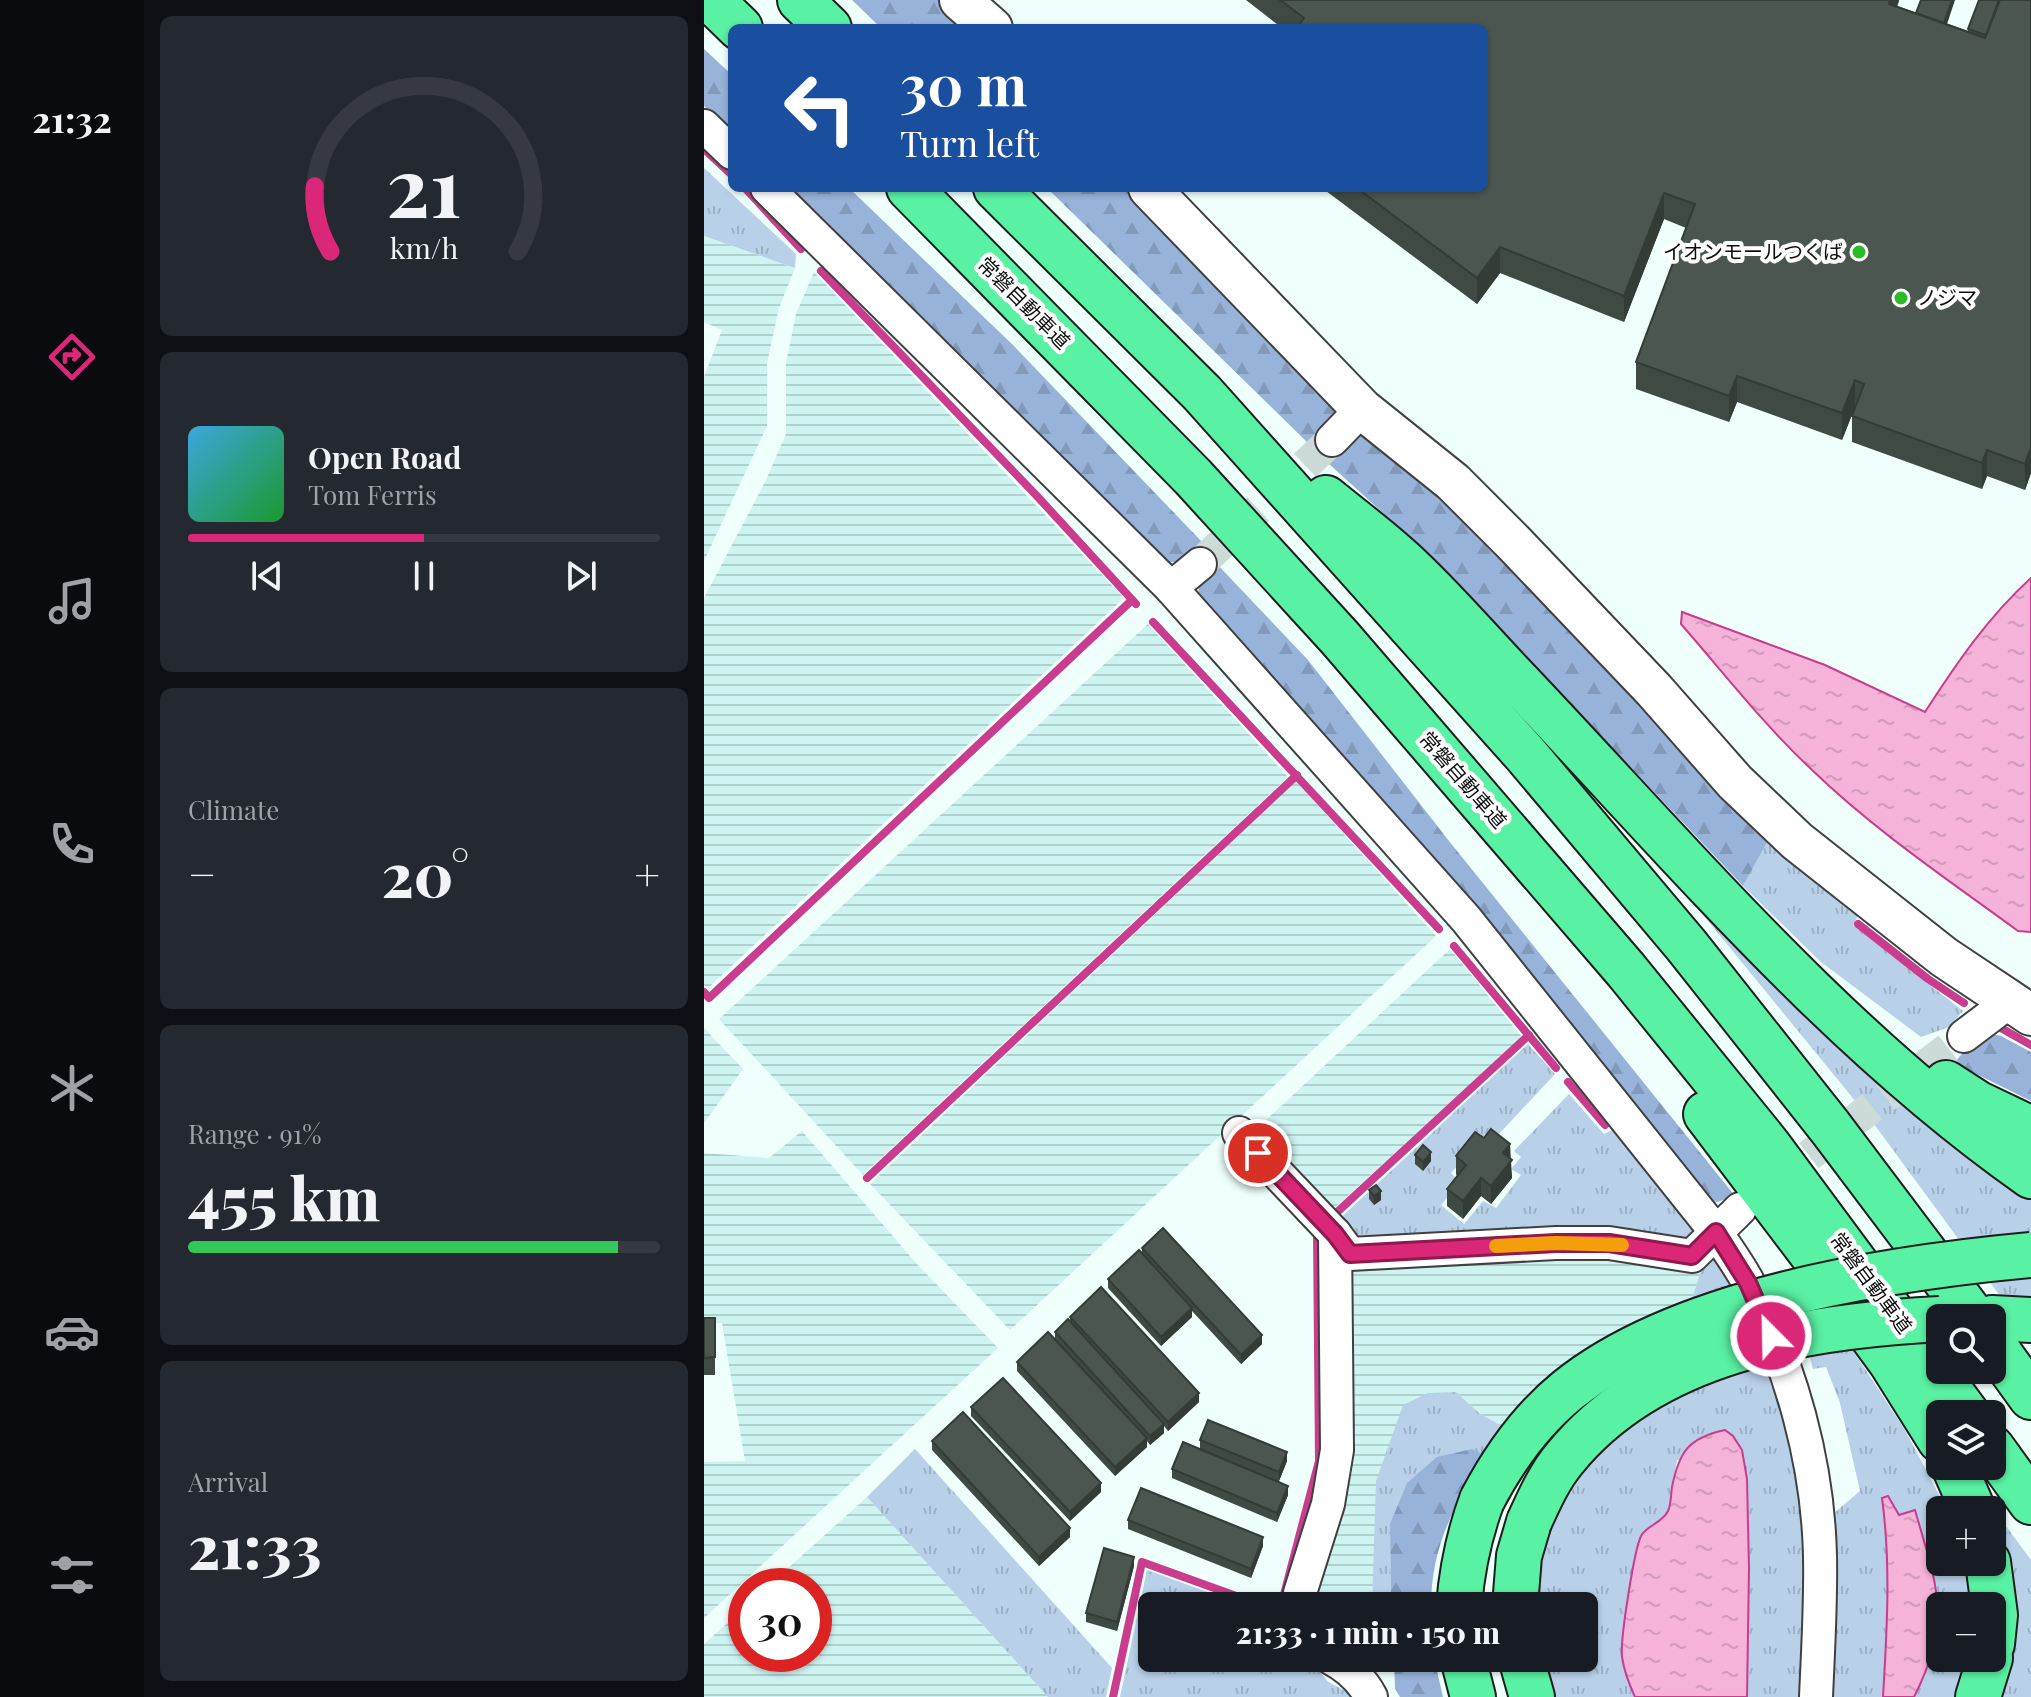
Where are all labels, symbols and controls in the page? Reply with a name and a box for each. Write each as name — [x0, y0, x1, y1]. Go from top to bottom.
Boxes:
text: 30 m — [900, 46, 1027, 121]
icon: left — [768, 56, 872, 160]
text: 21:32 — [32, 94, 112, 142]
text: Turn left — [900, 118, 1039, 166]
text: 21 — [386, 128, 462, 239]
text: km/h — [390, 228, 458, 266]
place label: イオンモールつくば — [1663, 237, 1843, 264]
marker: イオンモールつくば — [1850, 243, 1868, 261]
street label: 常磐自動車道 — [973, 250, 1077, 354]
place label: ノジマ — [1917, 283, 1977, 310]
marker: ノジマ — [1892, 289, 1910, 307]
icon: directions — [44, 329, 100, 385]
text: Open Road — [308, 437, 461, 477]
text: Tom Ferris — [308, 477, 437, 512]
icon: previous — [245, 554, 289, 598]
icon: pause — [402, 554, 446, 598]
icon: next — [559, 554, 603, 598]
icon: music — [44, 573, 100, 629]
street label: 常磐自動車道 — [1415, 725, 1514, 833]
text: Climate — [188, 792, 279, 827]
icon: phone — [44, 816, 100, 872]
text: 20° — [381, 832, 469, 912]
text: − — [188, 843, 216, 902]
text: + — [634, 843, 660, 902]
icon: climate — [44, 1060, 100, 1116]
text: Range · 91% — [188, 1116, 322, 1151]
pin — [1224, 1119, 1292, 1187]
icon: arrive — [1236, 1131, 1280, 1175]
text: 455 km — [188, 1156, 380, 1236]
street label: 常磐自動車道 — [1825, 1226, 1919, 1338]
position arrow — [1729, 1294, 1813, 1378]
icon: car — [44, 1304, 100, 1360]
map controls — [1926, 1304, 2006, 1672]
button: search — [1926, 1304, 2006, 1384]
button: layers — [1926, 1400, 2006, 1480]
text: Arrival — [188, 1464, 268, 1499]
button: + — [1926, 1496, 2006, 1576]
text: 21:33 — [188, 1504, 321, 1584]
icon: filters — [44, 1547, 100, 1603]
speed limit sign: 30 — [728, 1568, 832, 1672]
button: − — [1926, 1592, 2006, 1672]
text: 21:33 · 1 min · 150 m — [1236, 1612, 1500, 1652]

